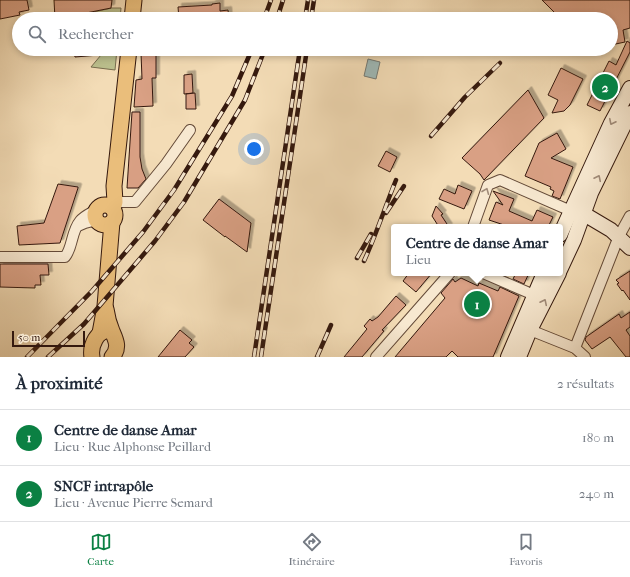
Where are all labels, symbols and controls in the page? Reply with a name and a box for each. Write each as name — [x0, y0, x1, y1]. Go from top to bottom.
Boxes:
search box — [12, 12, 618, 56]
icon: search — [26, 23, 48, 45]
text: Rechercher — [58, 25, 133, 43]
pin: 2 — [592, 72, 618, 102]
one-way arrow — [609, 118, 617, 125]
your location — [244, 139, 264, 159]
one-way arrow — [593, 175, 601, 182]
one-way arrow — [482, 187, 490, 194]
popup — [391, 224, 563, 276]
text: Centre de danse Amar — [406, 234, 548, 252]
text: Lieu — [406, 252, 431, 267]
pin: 1 — [464, 289, 490, 319]
one-way arrow — [540, 298, 547, 306]
scale bar — [12, 329, 85, 348]
text: 50 m — [18, 331, 40, 344]
text: À proximité — [16, 373, 103, 393]
text: 2 résultats — [557, 376, 614, 391]
text: Centre de danse Amar — [54, 421, 197, 439]
text: 1 — [27, 430, 31, 445]
text: 180 m — [582, 430, 614, 445]
text: Lieu · Rue Alphonse Peillard — [54, 439, 211, 454]
text: SNCF intrapôle — [54, 477, 153, 495]
text: 2 — [26, 486, 32, 501]
text: 240 m — [579, 486, 614, 501]
text: Lieu · Avenue Pierre Semard — [54, 495, 213, 510]
tab: Carte — [87, 531, 114, 568]
tab: Itinéraire — [288, 531, 335, 568]
tab: Favoris — [509, 531, 543, 568]

